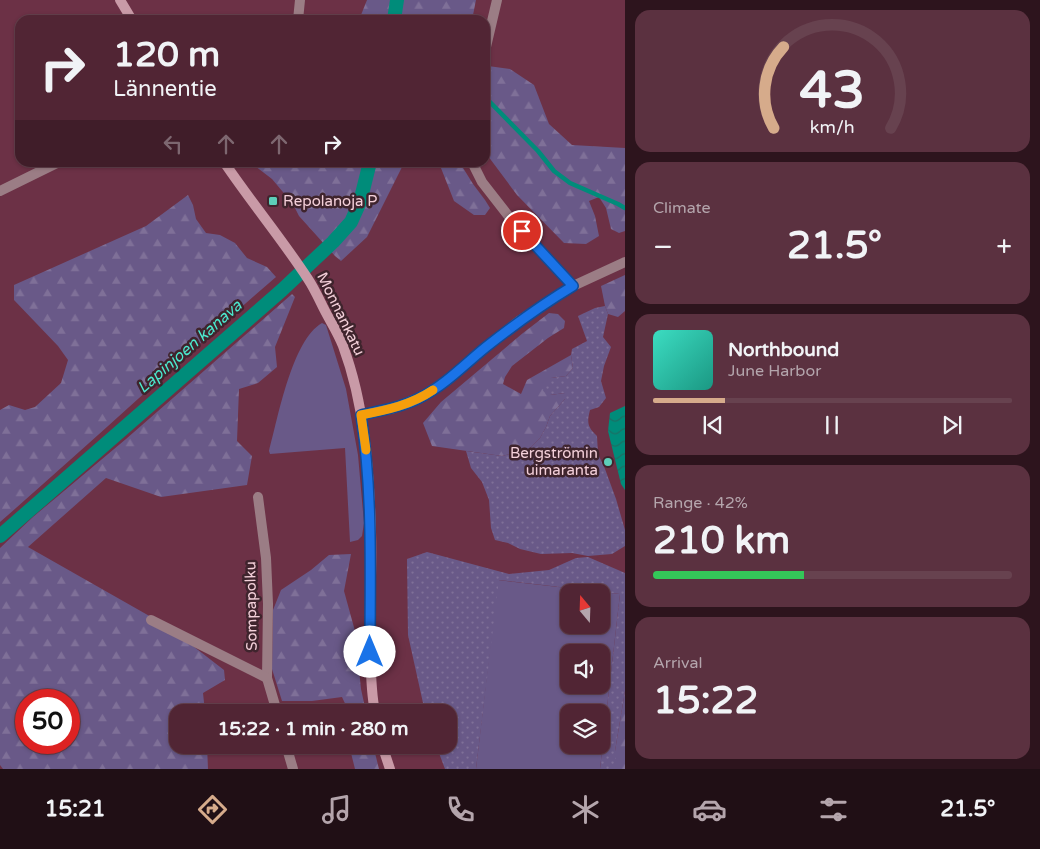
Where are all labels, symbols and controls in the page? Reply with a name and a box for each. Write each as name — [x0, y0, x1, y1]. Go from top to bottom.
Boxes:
text: 120 m — [113, 34, 220, 76]
icon: right — [30, 35, 95, 100]
text: 43 — [800, 59, 865, 122]
text: Lännentie — [113, 76, 217, 102]
text: km/h — [810, 117, 855, 138]
icon: left — [159, 130, 187, 158]
icon: ahead — [212, 130, 240, 158]
icon: ahead — [265, 130, 293, 158]
icon: right — [318, 130, 346, 158]
place label: Repolanoja P — [283, 192, 377, 210]
marker: Repolanoja P — [267, 195, 279, 207]
text: Climate — [653, 198, 711, 218]
pin — [501, 210, 543, 252]
icon: arrive — [508, 217, 536, 245]
text: 21.5° — [787, 223, 882, 269]
text: − — [653, 230, 673, 264]
text: + — [996, 230, 1012, 264]
street label: Monnankatu — [313, 269, 369, 359]
water label: Lapinjoen kanava — [133, 295, 247, 398]
text: Northbound — [728, 339, 839, 361]
text: June Harbor — [728, 361, 821, 381]
icon: previous — [699, 411, 727, 439]
icon: pause — [818, 411, 846, 439]
icon: next — [938, 411, 966, 439]
place label: Bergströmin uimaranta — [510, 444, 598, 479]
marker: Bergströmin uimaranta — [602, 456, 614, 468]
text: Range · 42% — [653, 493, 748, 513]
text: 210 km — [653, 518, 790, 564]
street label: Sompapolku — [241, 561, 261, 651]
north arrow — [560, 584, 610, 634]
map controls — [560, 584, 610, 754]
position arrow — [343, 625, 395, 677]
button: sound — [560, 644, 610, 694]
text: Arrival — [653, 653, 702, 673]
text: 15:22 — [653, 678, 758, 724]
speed limit sign: 50 — [15, 689, 80, 754]
button: layers — [560, 704, 610, 754]
text: 15:22 · 1 min · 280 m — [217, 718, 409, 740]
icon: directions — [195, 792, 230, 827]
icon: music — [319, 792, 354, 827]
icon: phone — [443, 792, 478, 827]
icon: climate — [568, 792, 603, 827]
icon: car — [692, 792, 727, 827]
icon: filters — [816, 792, 851, 827]
text: 15:21 — [45, 796, 106, 822]
text: 21.5° — [940, 796, 995, 822]

